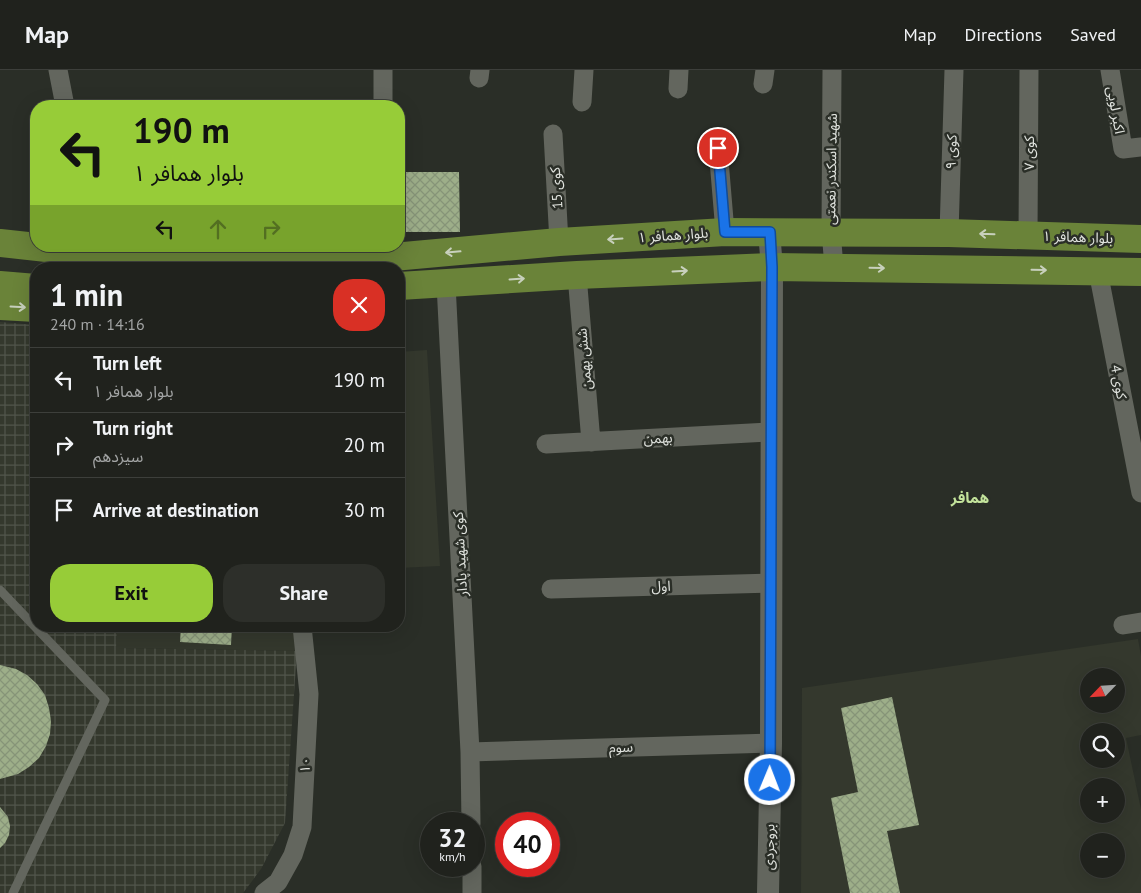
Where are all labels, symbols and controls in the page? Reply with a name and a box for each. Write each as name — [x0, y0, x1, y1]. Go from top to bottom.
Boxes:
text: Map — [25, 19, 69, 50]
text: Map — [904, 23, 936, 46]
text: Directions — [964, 23, 1042, 46]
text: Saved — [1070, 23, 1116, 46]
street label: اکبر لویی — [1103, 85, 1129, 135]
text: 190 m — [133, 107, 230, 153]
street label: شهید اسکندر نعمتی — [821, 113, 841, 225]
icon: left — [50, 120, 115, 185]
pin — [697, 127, 739, 169]
icon: arrive — [704, 134, 732, 162]
street label: کوی ۹ — [941, 134, 961, 170]
street label: کوی ۷ — [1020, 135, 1038, 170]
text: بلوار همافر ۱ — [133, 159, 244, 187]
street label: کوی 15 — [546, 166, 566, 210]
icon: left — [151, 215, 179, 243]
icon: ahead — [204, 215, 232, 243]
icon: right — [257, 215, 285, 243]
street label: بلوار همافر ۱ — [637, 224, 709, 246]
street label: بلوار همافر ۱ — [1042, 227, 1114, 247]
one-way arrow — [980, 229, 996, 239]
one-way arrow — [607, 234, 623, 243]
one-way arrow — [445, 247, 461, 256]
one-way arrow — [868, 263, 885, 273]
one-way arrow — [671, 266, 687, 275]
one-way arrow — [1031, 266, 1047, 275]
text: 1 min — [50, 275, 123, 314]
one-way arrow — [509, 275, 525, 284]
button: close — [333, 279, 385, 331]
one-way arrow — [10, 302, 26, 311]
text: 240 m · 14:16 — [50, 314, 145, 334]
street label: شش بهمن — [572, 327, 596, 390]
text: Turn left — [93, 351, 162, 375]
street label: کوی 4 — [1107, 363, 1131, 401]
icon: left — [50, 366, 78, 394]
text: 190 m — [333, 368, 385, 392]
text: بلوار همافر ۱ — [93, 381, 174, 401]
text: Turn right — [93, 416, 173, 440]
street label: بهمن — [643, 428, 673, 448]
icon: right — [50, 431, 78, 459]
text: 20 m — [344, 433, 385, 457]
text: سیزدهم — [93, 446, 143, 466]
district label: همافر — [950, 488, 989, 507]
icon: arrive — [50, 496, 78, 524]
text: Arrive at destination — [93, 498, 259, 522]
text: 30 m — [344, 498, 385, 522]
street label: کوی شهید پادار — [449, 511, 472, 598]
button: Exit — [50, 564, 213, 622]
button: Share — [223, 564, 385, 622]
street label: اول — [651, 577, 671, 595]
north arrow — [1080, 668, 1125, 712]
map controls — [1080, 668, 1125, 878]
button: search — [1080, 723, 1125, 768]
street label: سوم — [609, 738, 634, 758]
position arrow — [743, 753, 795, 805]
street label: ۱۰ — [296, 757, 314, 773]
button: + — [1080, 778, 1125, 823]
speed limit sign: 40 — [495, 812, 560, 877]
text: 32 — [438, 822, 467, 854]
street label: بروجردی — [760, 823, 778, 870]
button: − — [1080, 833, 1125, 878]
text: km/h — [439, 849, 466, 864]

